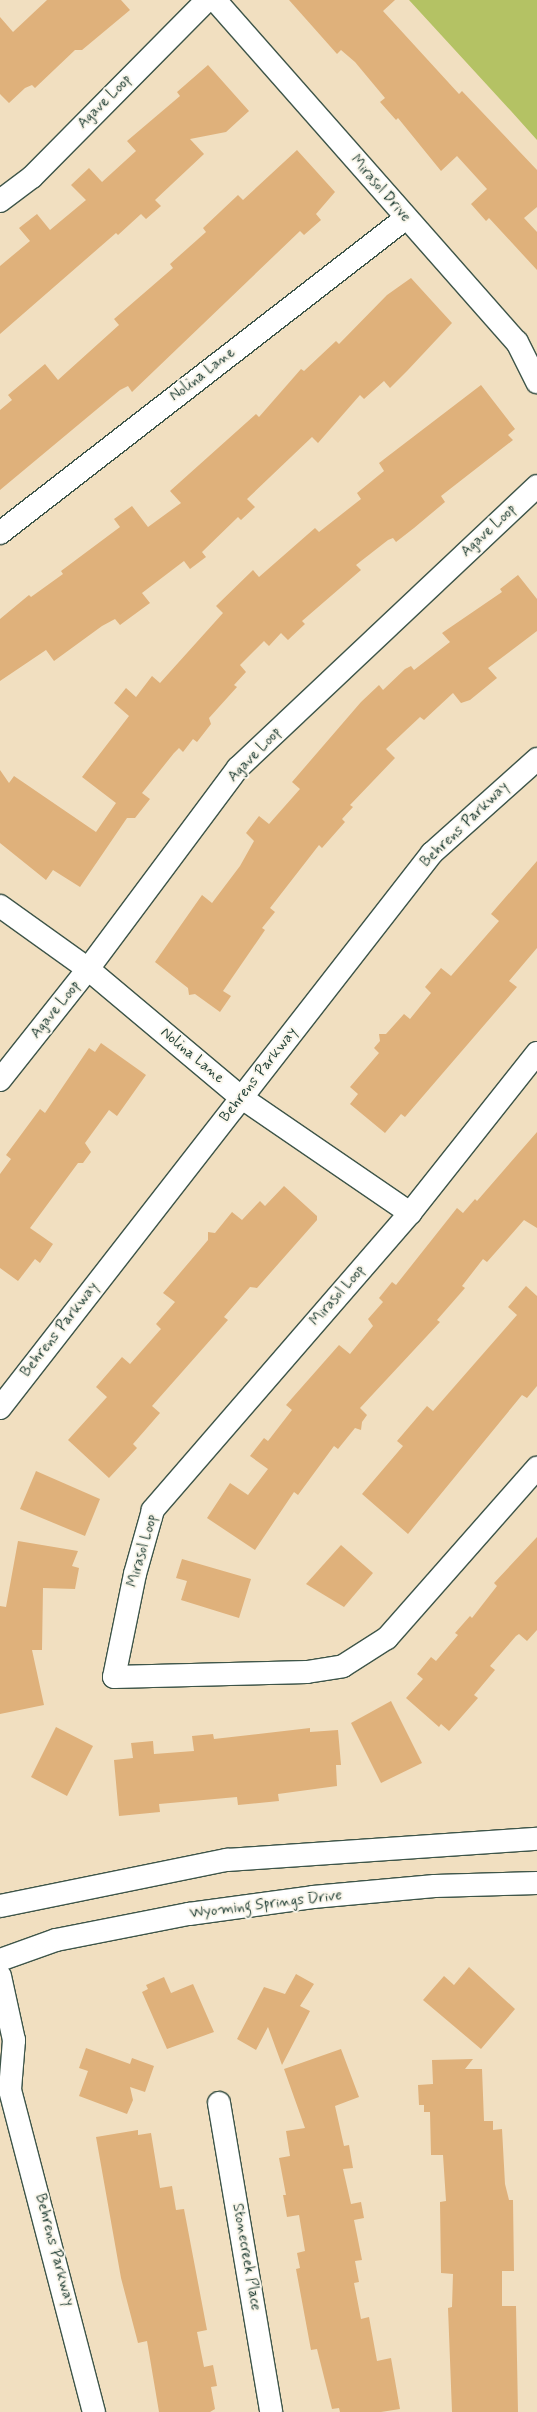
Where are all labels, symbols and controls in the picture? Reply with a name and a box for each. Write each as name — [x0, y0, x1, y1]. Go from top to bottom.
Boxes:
street label: Agave Loop — [74, 71, 136, 133]
street label: Mirasol Drive — [346, 152, 414, 226]
street label: Nolina Lane — [167, 344, 239, 406]
street label: Agave Loop — [457, 501, 521, 561]
street label: Agave Loop — [224, 724, 286, 786]
street label: Behrens Parkway — [418, 780, 512, 870]
street label: Agave Loop — [27, 977, 85, 1043]
street label: Nolina Lane — [157, 1025, 227, 1087]
street label: Behrens Parkway — [217, 1025, 301, 1125]
street label: Mirasol Loop — [306, 1261, 370, 1331]
street label: Behrens Parkway — [18, 1280, 102, 1380]
street label: Mirasol Loop — [124, 1511, 162, 1591]
street label: Wyoming Springs Drive — [191, 1887, 341, 1923]
street label: Behrens Parkway — [31, 2194, 77, 2306]
street label: Stonecreek Place — [228, 2202, 264, 2312]

